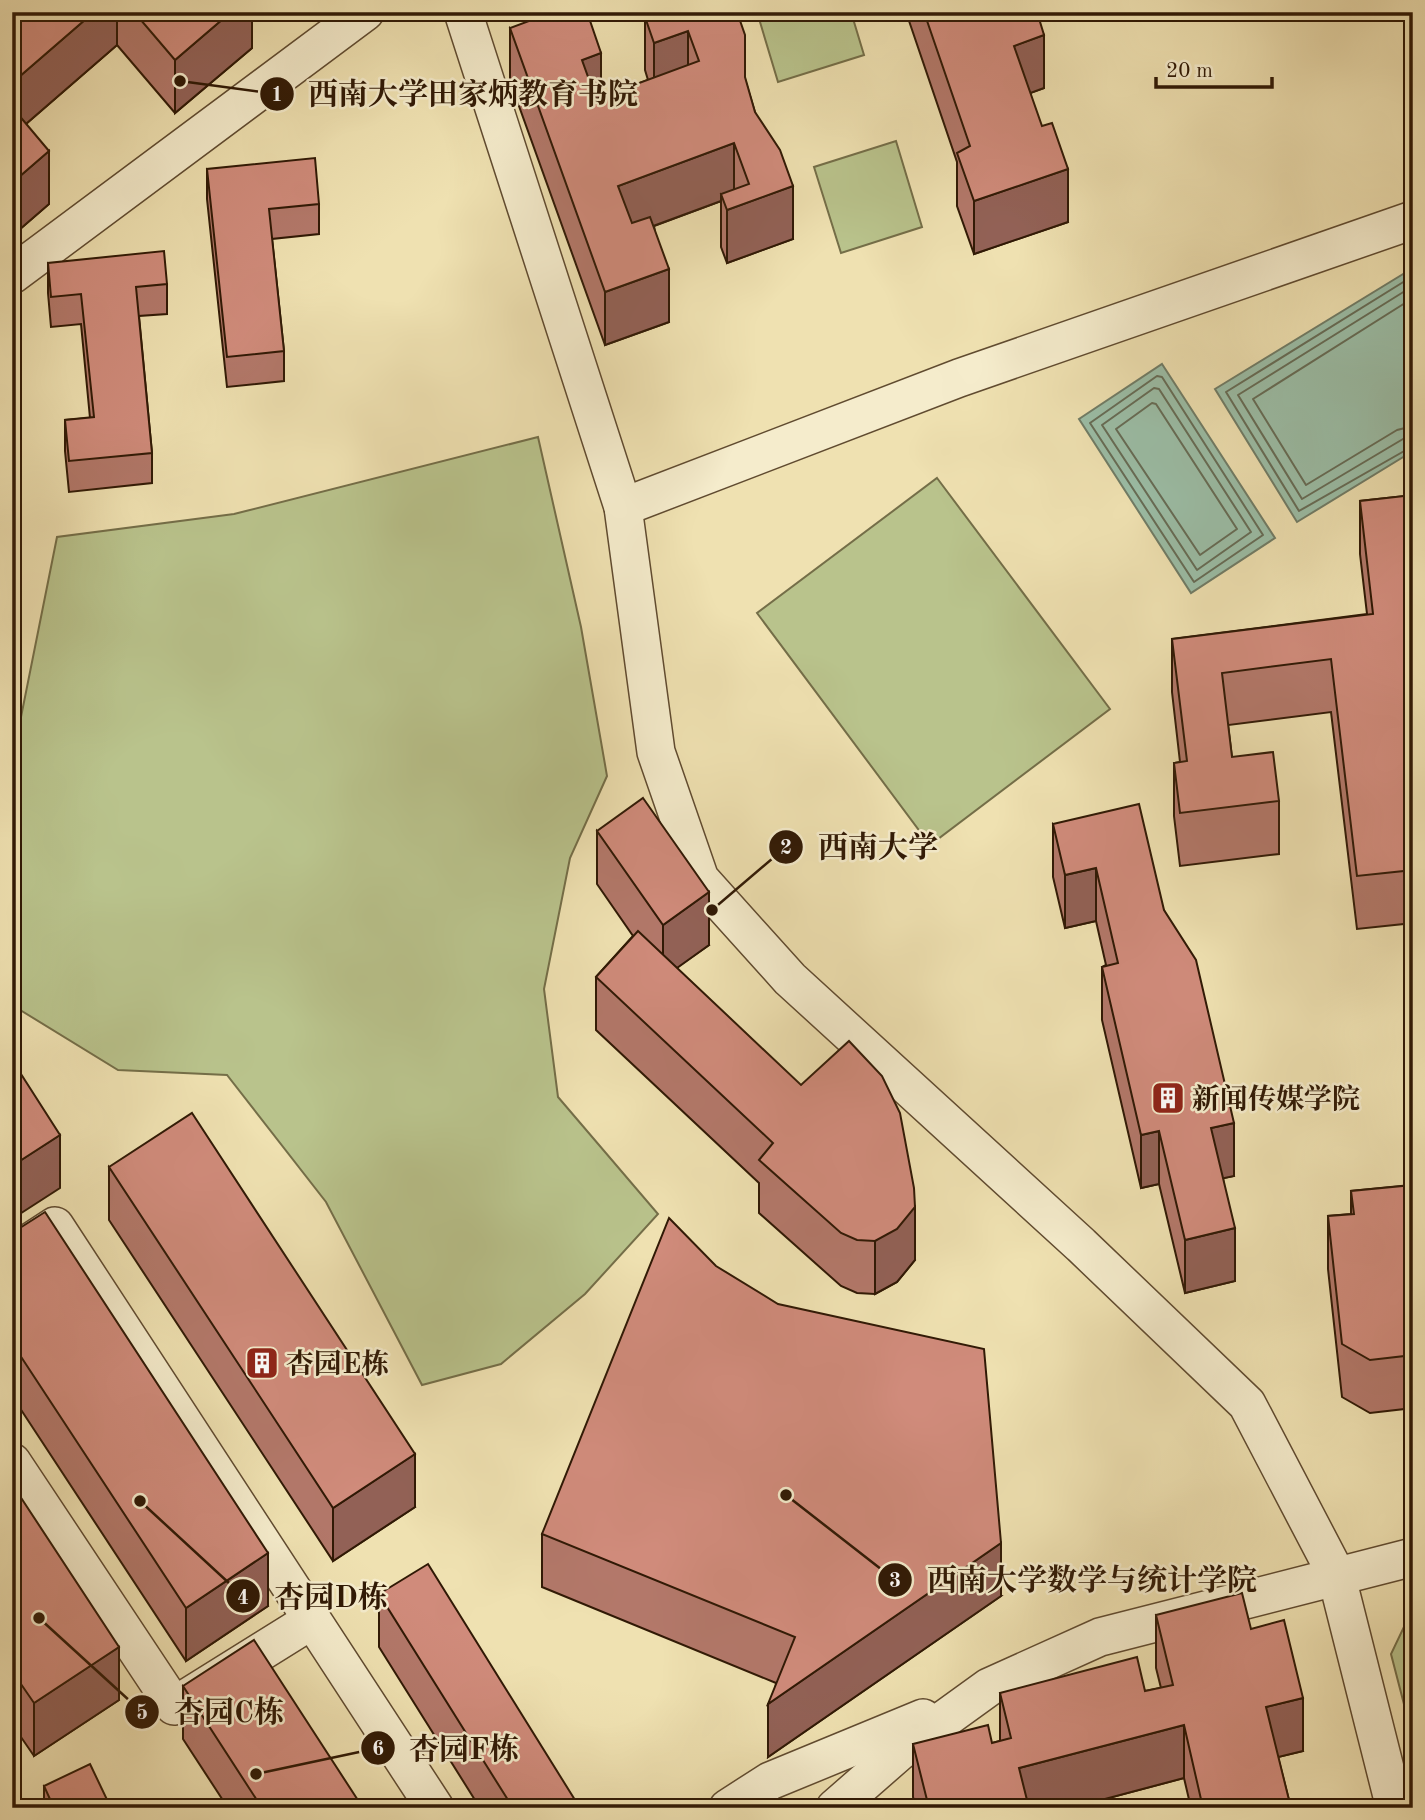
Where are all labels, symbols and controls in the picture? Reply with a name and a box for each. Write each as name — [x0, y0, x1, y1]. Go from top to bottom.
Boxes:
scale bar — [1156, 46, 1271, 90]
text: 20 m — [1166, 61, 1213, 82]
callout: 西南大学田家炳教育书院 — [259, 68, 652, 119]
text: 西南大学田家炳教育书院 — [308, 78, 638, 111]
text: 1 — [271, 85, 283, 106]
callout: 西南大学 — [769, 821, 952, 872]
text: 西南大学 — [818, 831, 938, 864]
text: 2 — [780, 838, 792, 859]
building icon: 新闻传媒学院 — [1149, 1079, 1187, 1117]
place label: 新闻传媒学院 — [1192, 1084, 1360, 1115]
building icon: 杏园E栋 — [243, 1344, 281, 1382]
place label: 杏园E栋 — [286, 1349, 389, 1380]
callout: 西南大学数学与统计学院 — [878, 1554, 1271, 1605]
text: 西南大学数学与统计学院 — [927, 1564, 1257, 1597]
callout: 杏园D栋 — [225, 1571, 402, 1622]
text: 3 — [889, 1571, 901, 1592]
text: 杏园D栋 — [274, 1581, 388, 1614]
text: 4 — [237, 1588, 249, 1609]
callout: 杏园C栋 — [125, 1686, 297, 1737]
text: 杏园C栋 — [174, 1696, 284, 1729]
text: 5 — [136, 1703, 148, 1724]
callout: 杏园F栋 — [360, 1723, 533, 1774]
text: 杏园F栋 — [409, 1733, 519, 1766]
text: 6 — [372, 1739, 384, 1760]

